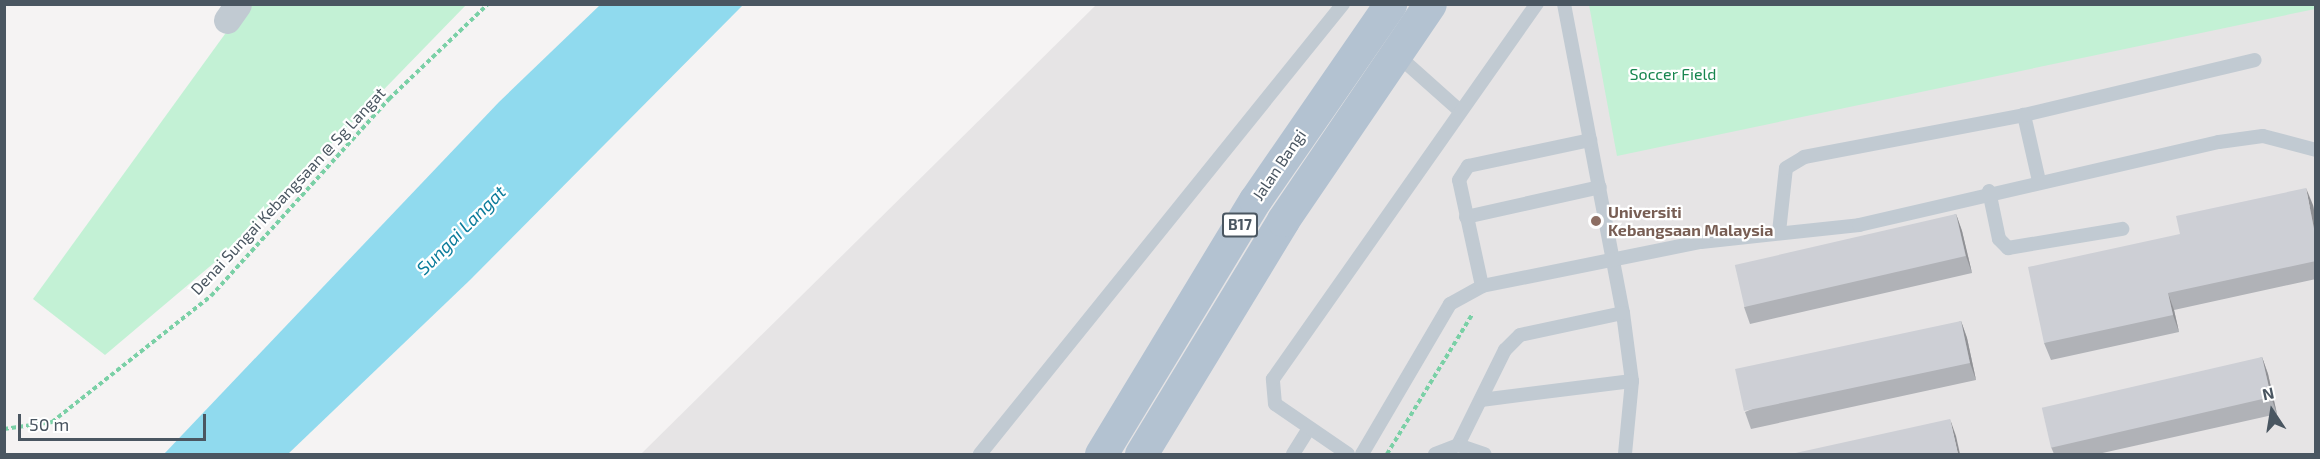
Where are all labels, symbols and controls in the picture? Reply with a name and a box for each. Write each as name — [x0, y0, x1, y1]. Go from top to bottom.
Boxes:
park label: Soccer Field — [1629, 64, 1717, 84]
street label: Denai Sungai Kebangsaan @ Sg Langat — [187, 83, 389, 299]
street label: Jalan Bangi — [1248, 126, 1310, 204]
water label: Sungai Langat — [412, 181, 510, 279]
place label: Universiti Kebangsaan Malaysia — [1608, 202, 1773, 240]
road number: B17 — [1222, 213, 1258, 237]
marker: Universiti Kebangsaan Malaysia — [1589, 214, 1603, 228]
north arrow — [2242, 381, 2302, 441]
text: N — [2261, 382, 2276, 403]
scale bar — [21, 402, 208, 440]
text: 50 m — [29, 413, 69, 435]

